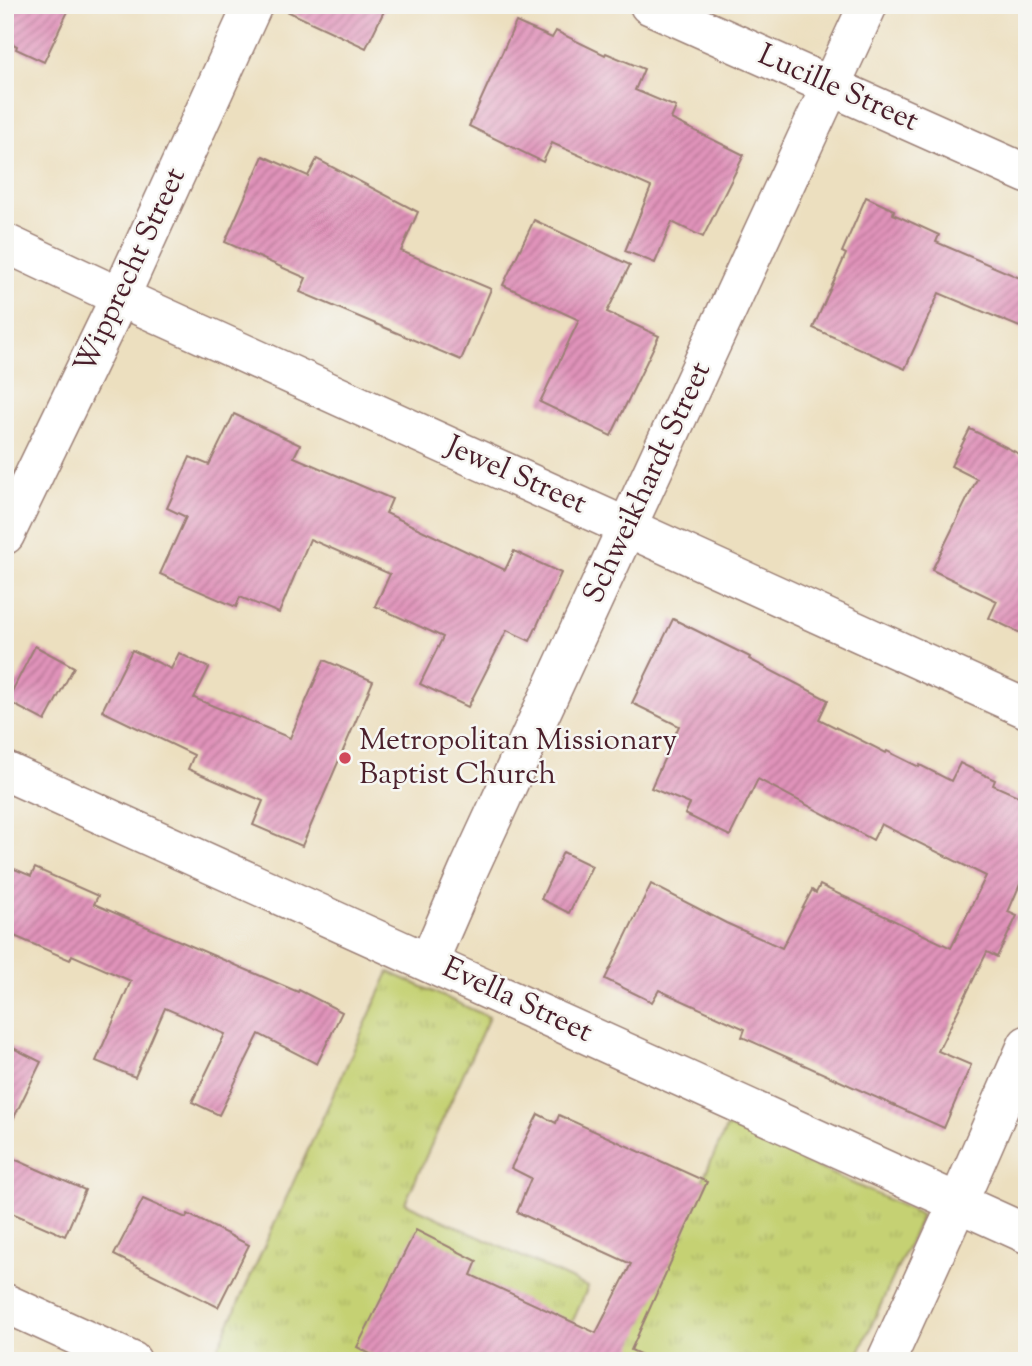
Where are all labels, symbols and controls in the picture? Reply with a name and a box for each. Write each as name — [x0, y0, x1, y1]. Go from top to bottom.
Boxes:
street label: Lucille Street — [751, 34, 925, 144]
street label: Wipprecht Street — [64, 161, 198, 381]
street label: Schweikhardt Street — [573, 355, 723, 611]
street label: Jewel Street — [437, 425, 593, 526]
place label: Metropolitan Missionary Baptist Church — [359, 720, 677, 797]
marker: Metropolitan Missionary Baptist Church — [337, 750, 353, 766]
street label: Evella Street — [435, 947, 599, 1055]

